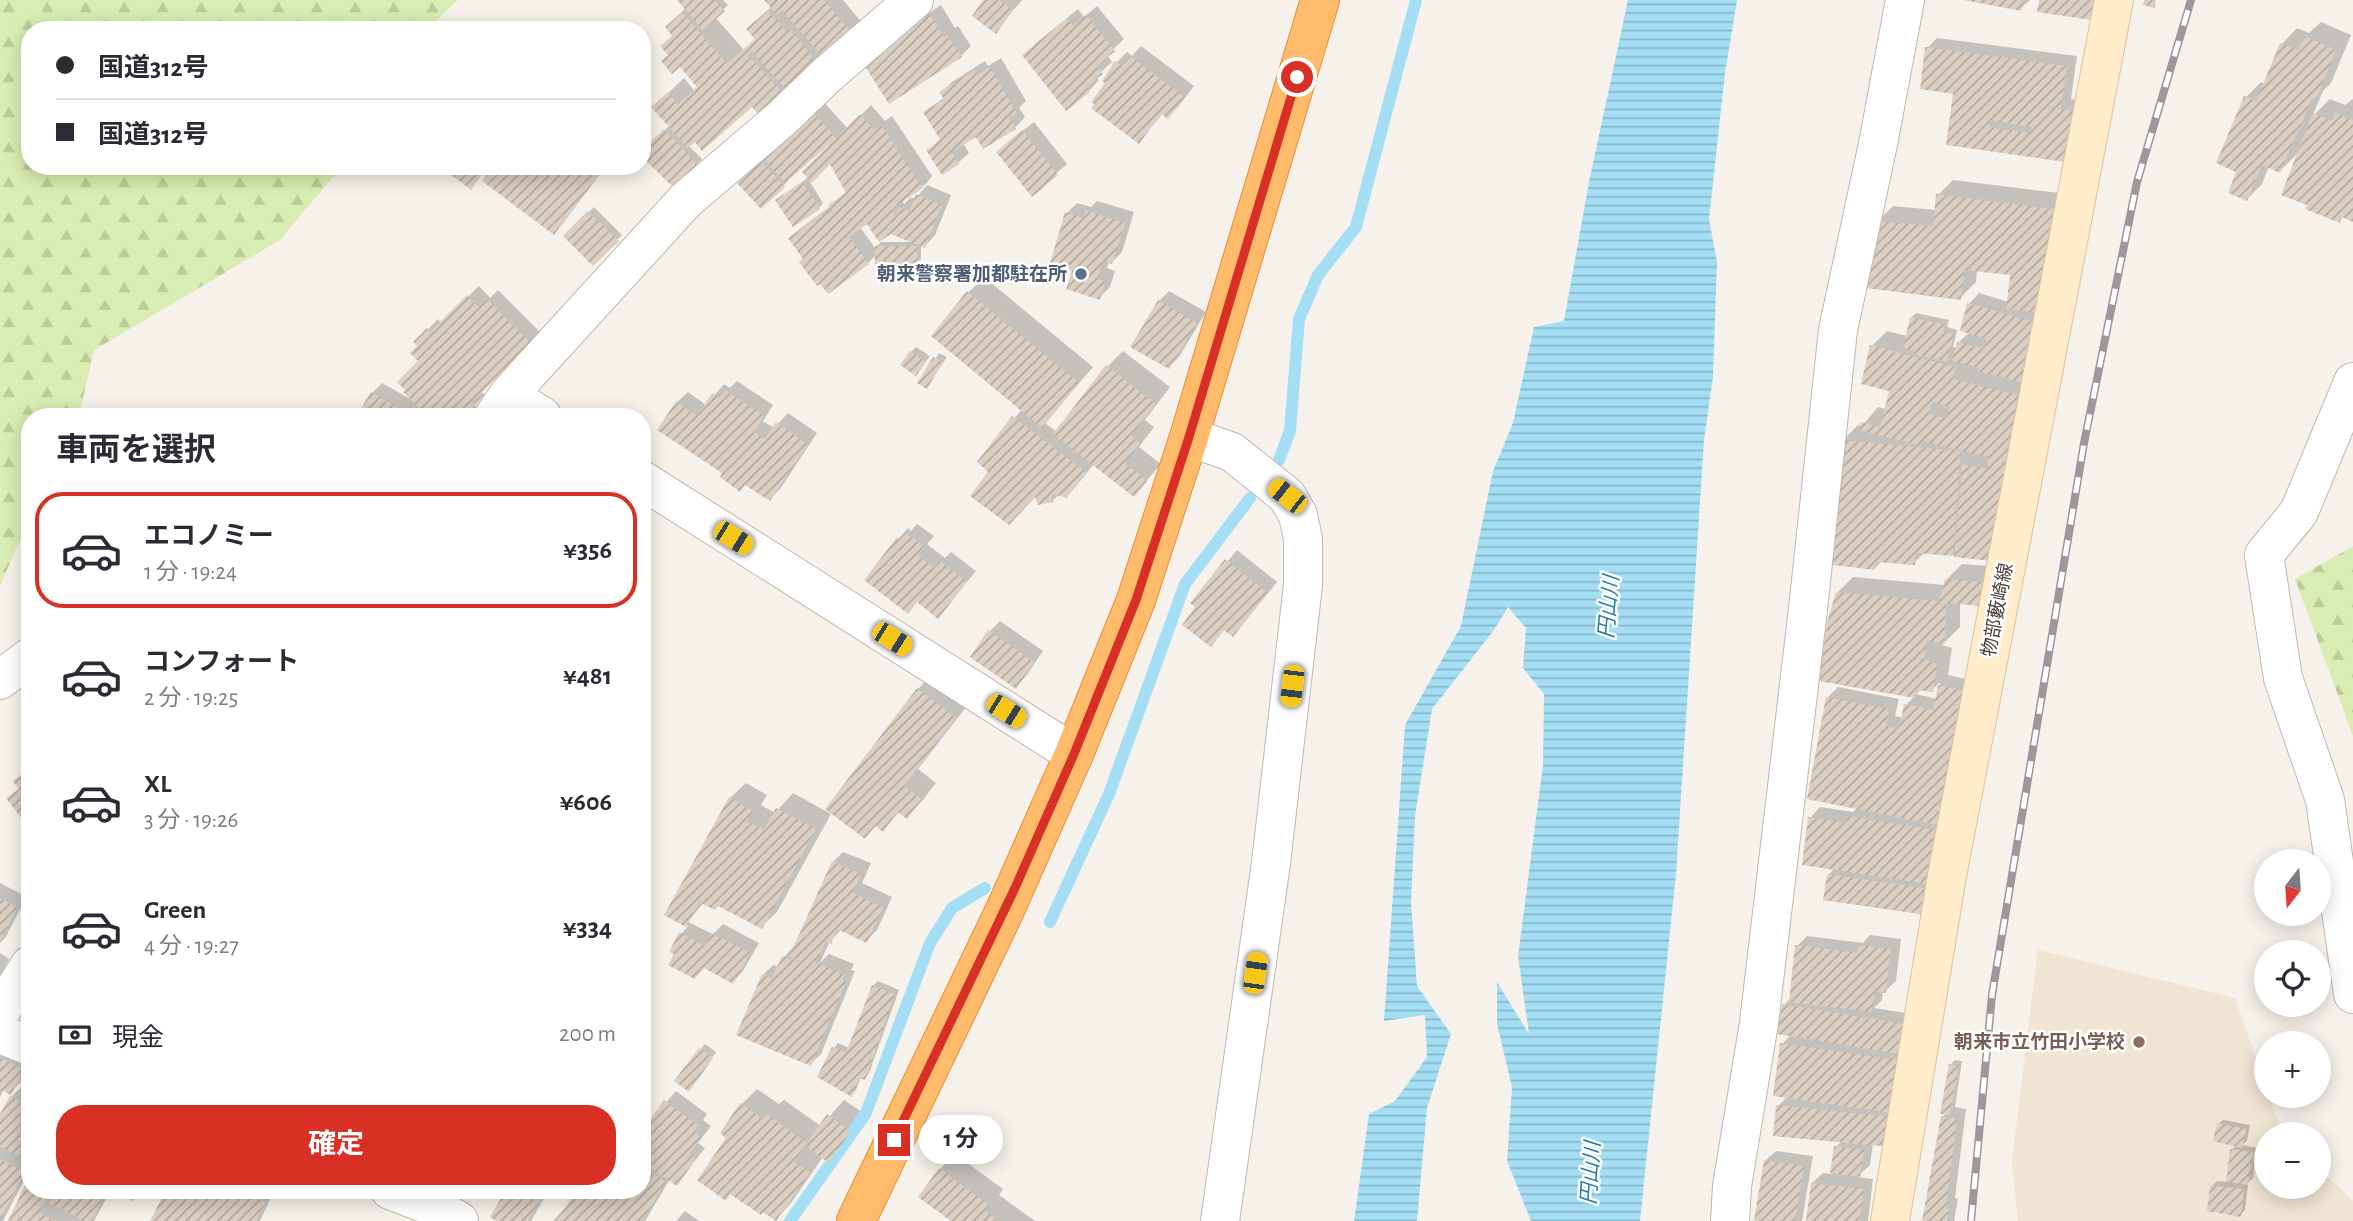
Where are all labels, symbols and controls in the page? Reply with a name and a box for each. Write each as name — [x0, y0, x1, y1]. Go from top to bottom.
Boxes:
text: 国道312号 — [98, 55, 209, 81]
route start — [1281, 61, 1313, 93]
text: 国道312号 — [98, 122, 209, 148]
place label: 朝来警察署加都駐在所 — [877, 264, 1067, 284]
marker: 朝来警察署加都駐在所 — [1073, 266, 1089, 282]
text: 車両を選択 — [56, 434, 216, 466]
car — [1264, 475, 1311, 517]
car — [710, 518, 757, 558]
icon: car — [60, 519, 123, 582]
text: エコノミー — [144, 523, 274, 549]
text: ¥356 — [563, 537, 612, 563]
text: 1 分 · 19:24 — [144, 561, 237, 584]
street label: 物部藪崎線 — [1979, 561, 2016, 658]
water label: 円山川 — [1595, 573, 1622, 639]
car — [869, 619, 916, 659]
icon: car — [60, 645, 123, 708]
text: コンフォート — [144, 649, 299, 675]
text: ¥481 — [563, 663, 612, 689]
car — [1280, 664, 1305, 708]
text: 2 分 · 19:25 — [144, 687, 238, 710]
car — [983, 691, 1030, 731]
icon: car — [60, 771, 123, 834]
text: XL — [144, 771, 171, 797]
text: ¥606 — [560, 789, 612, 815]
text: 3 分 · 19:26 — [144, 809, 238, 832]
north arrow — [2254, 849, 2331, 926]
map controls — [2254, 849, 2331, 1199]
icon: car — [60, 897, 123, 960]
text: Green — [144, 897, 206, 923]
text: ¥334 — [563, 915, 612, 941]
text: 4 分 · 19:27 — [144, 935, 239, 958]
button: locate — [2254, 940, 2331, 1017]
car — [1242, 951, 1269, 995]
icon: cash — [56, 1016, 94, 1054]
text: 200 m — [559, 1023, 616, 1046]
text: 現金 — [112, 1025, 164, 1051]
place label: 朝来市立竹田小学校 — [1954, 1031, 2125, 1052]
button: + — [2254, 1031, 2331, 1108]
marker: 朝来市立竹田小学校 — [2131, 1034, 2147, 1050]
button: 確定 — [56, 1105, 616, 1185]
callout: 1 分 — [918, 1116, 1002, 1164]
button: − — [2254, 1122, 2331, 1199]
route end — [878, 1124, 910, 1156]
text: 1 分 — [944, 1128, 978, 1151]
water label: 円山川 — [1577, 1139, 1604, 1205]

